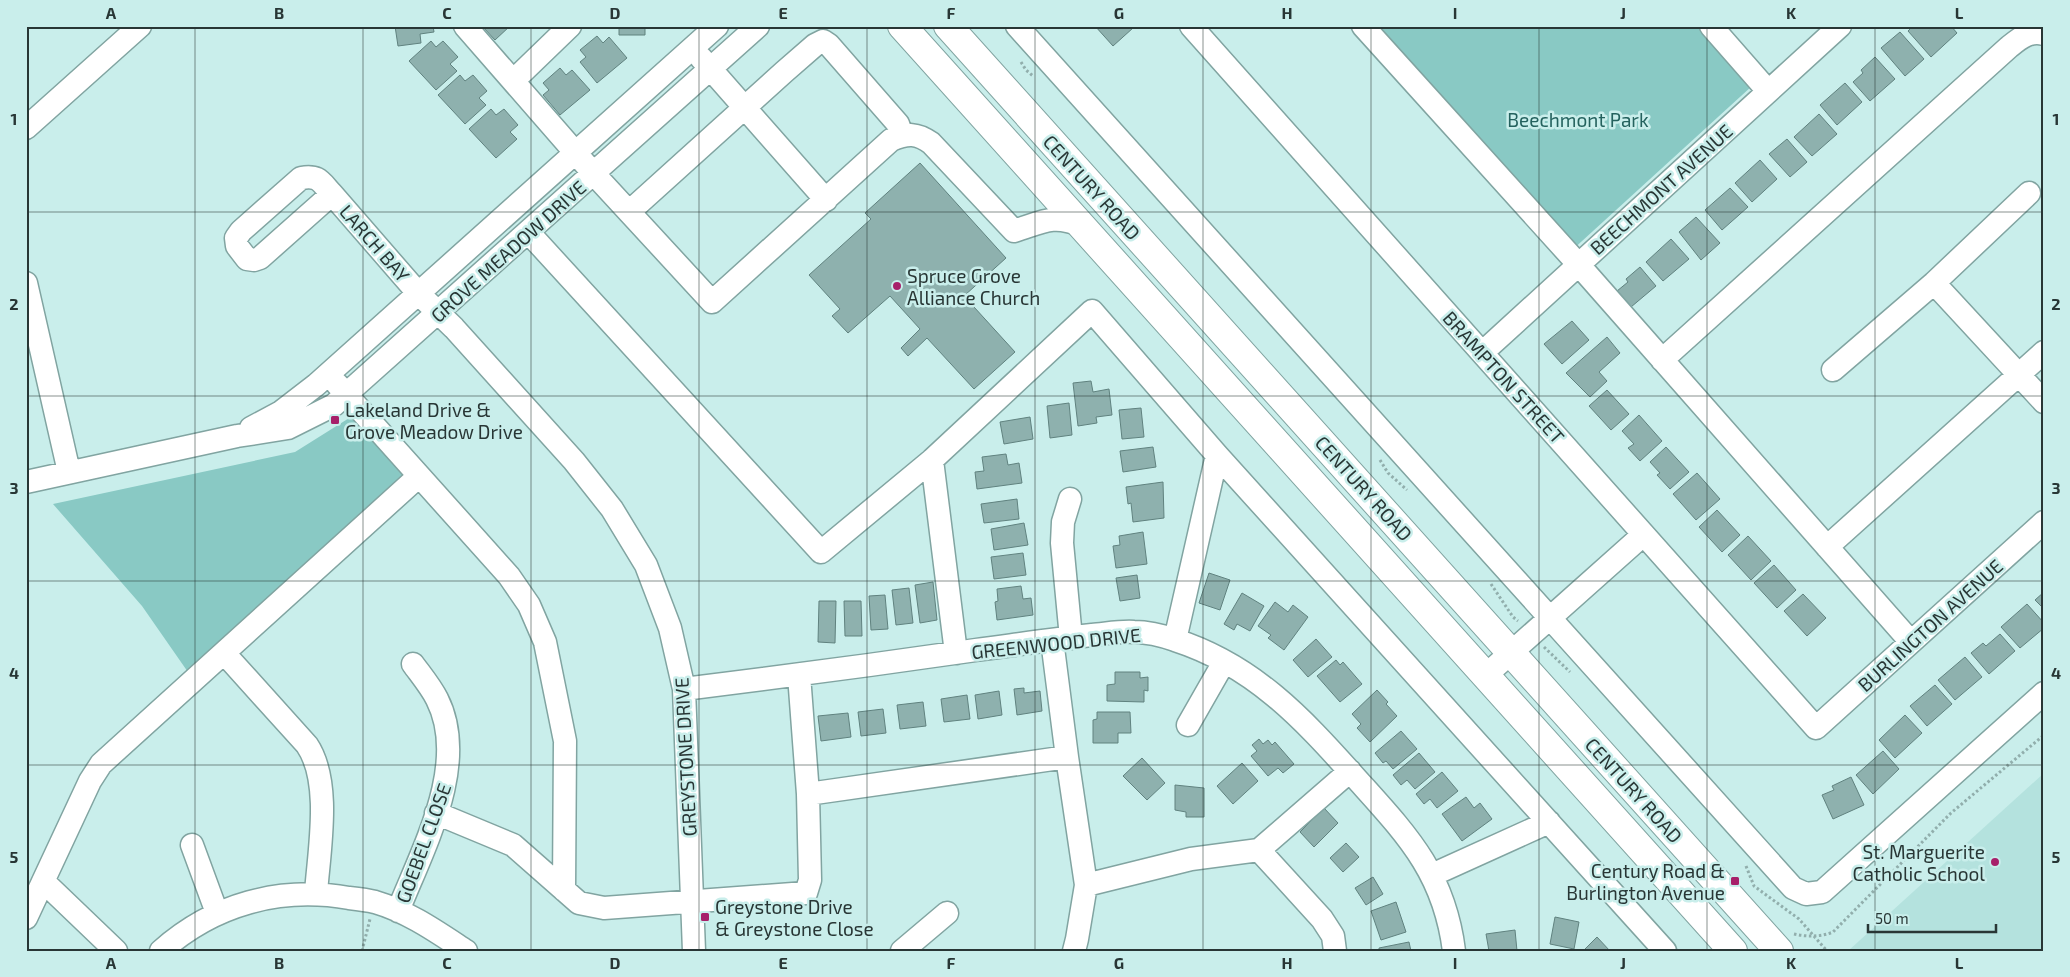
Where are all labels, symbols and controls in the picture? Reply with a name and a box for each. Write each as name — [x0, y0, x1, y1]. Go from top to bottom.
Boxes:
text: A — [106, 3, 117, 22]
text: B — [274, 3, 284, 22]
text: C — [442, 3, 452, 22]
text: D — [610, 3, 621, 22]
text: E — [778, 3, 788, 22]
text: F — [947, 3, 956, 22]
text: G — [1114, 3, 1124, 22]
text: H — [1281, 3, 1293, 22]
text: I — [1453, 3, 1457, 22]
text: J — [1620, 3, 1626, 22]
text: K — [1786, 3, 1797, 22]
text: L — [1955, 3, 1964, 22]
park label: Beechmont Park — [1507, 108, 1649, 131]
text: 1 — [11, 109, 17, 128]
text: 1 — [2053, 109, 2059, 128]
street label: BEECHMONT AVENUE — [1585, 119, 1737, 259]
street label: CENTURY ROAD — [1039, 130, 1145, 244]
street label: GROVE MEADOW DRIVE — [426, 175, 590, 327]
street label: LARCH BAY — [335, 200, 415, 286]
place label: Spruce Grove Alliance Church — [907, 264, 1040, 309]
marker: Spruce Grove Alliance Church — [891, 280, 903, 292]
text: 2 — [9, 294, 19, 313]
text: 2 — [2051, 294, 2061, 313]
street label: BRAMPTON STREET — [1439, 306, 1569, 448]
place label: Lakeland Drive & Grove Meadow Drive — [345, 398, 523, 443]
marker: Lakeland Drive & Grove Meadow Drive — [329, 414, 341, 426]
street label: CENTURY ROAD — [1311, 431, 1417, 545]
text: 3 — [9, 478, 19, 497]
text: 3 — [2051, 478, 2061, 497]
street label: BURLINGTON AVENUE — [1853, 554, 2007, 696]
street label: GREENWOOD DRIVE — [970, 623, 1142, 663]
text: 4 — [9, 663, 19, 682]
text: 4 — [2051, 663, 2061, 682]
street label: GREYSTONE DRIVE — [669, 677, 701, 837]
street label: CENTURY ROAD — [1581, 733, 1687, 847]
street label: GOEBEL CLOSE — [391, 780, 455, 906]
place label: St. Marguerite Catholic School — [1853, 840, 1985, 885]
text: 5 — [10, 847, 19, 866]
text: 5 — [2052, 847, 2061, 866]
marker: St. Marguerite Catholic School — [1989, 856, 2001, 868]
place label: Century Road & Burlington Avenue — [1566, 859, 1725, 904]
marker: Century Road & Burlington Avenue — [1729, 875, 1741, 887]
place label: Greystone Drive & Greystone Close — [715, 895, 874, 940]
scale bar — [1868, 902, 1995, 934]
text: 50 m — [1875, 909, 1909, 927]
marker: Greystone Drive & Greystone Close — [699, 911, 711, 923]
text: A — [106, 953, 117, 972]
text: B — [274, 953, 284, 972]
text: C — [442, 953, 452, 972]
text: D — [610, 953, 621, 972]
text: E — [778, 953, 788, 972]
text: F — [947, 953, 956, 972]
text: G — [1114, 953, 1124, 972]
text: H — [1281, 953, 1293, 972]
text: I — [1453, 953, 1457, 972]
text: J — [1620, 953, 1626, 972]
text: K — [1786, 953, 1797, 972]
text: L — [1955, 953, 1964, 972]

